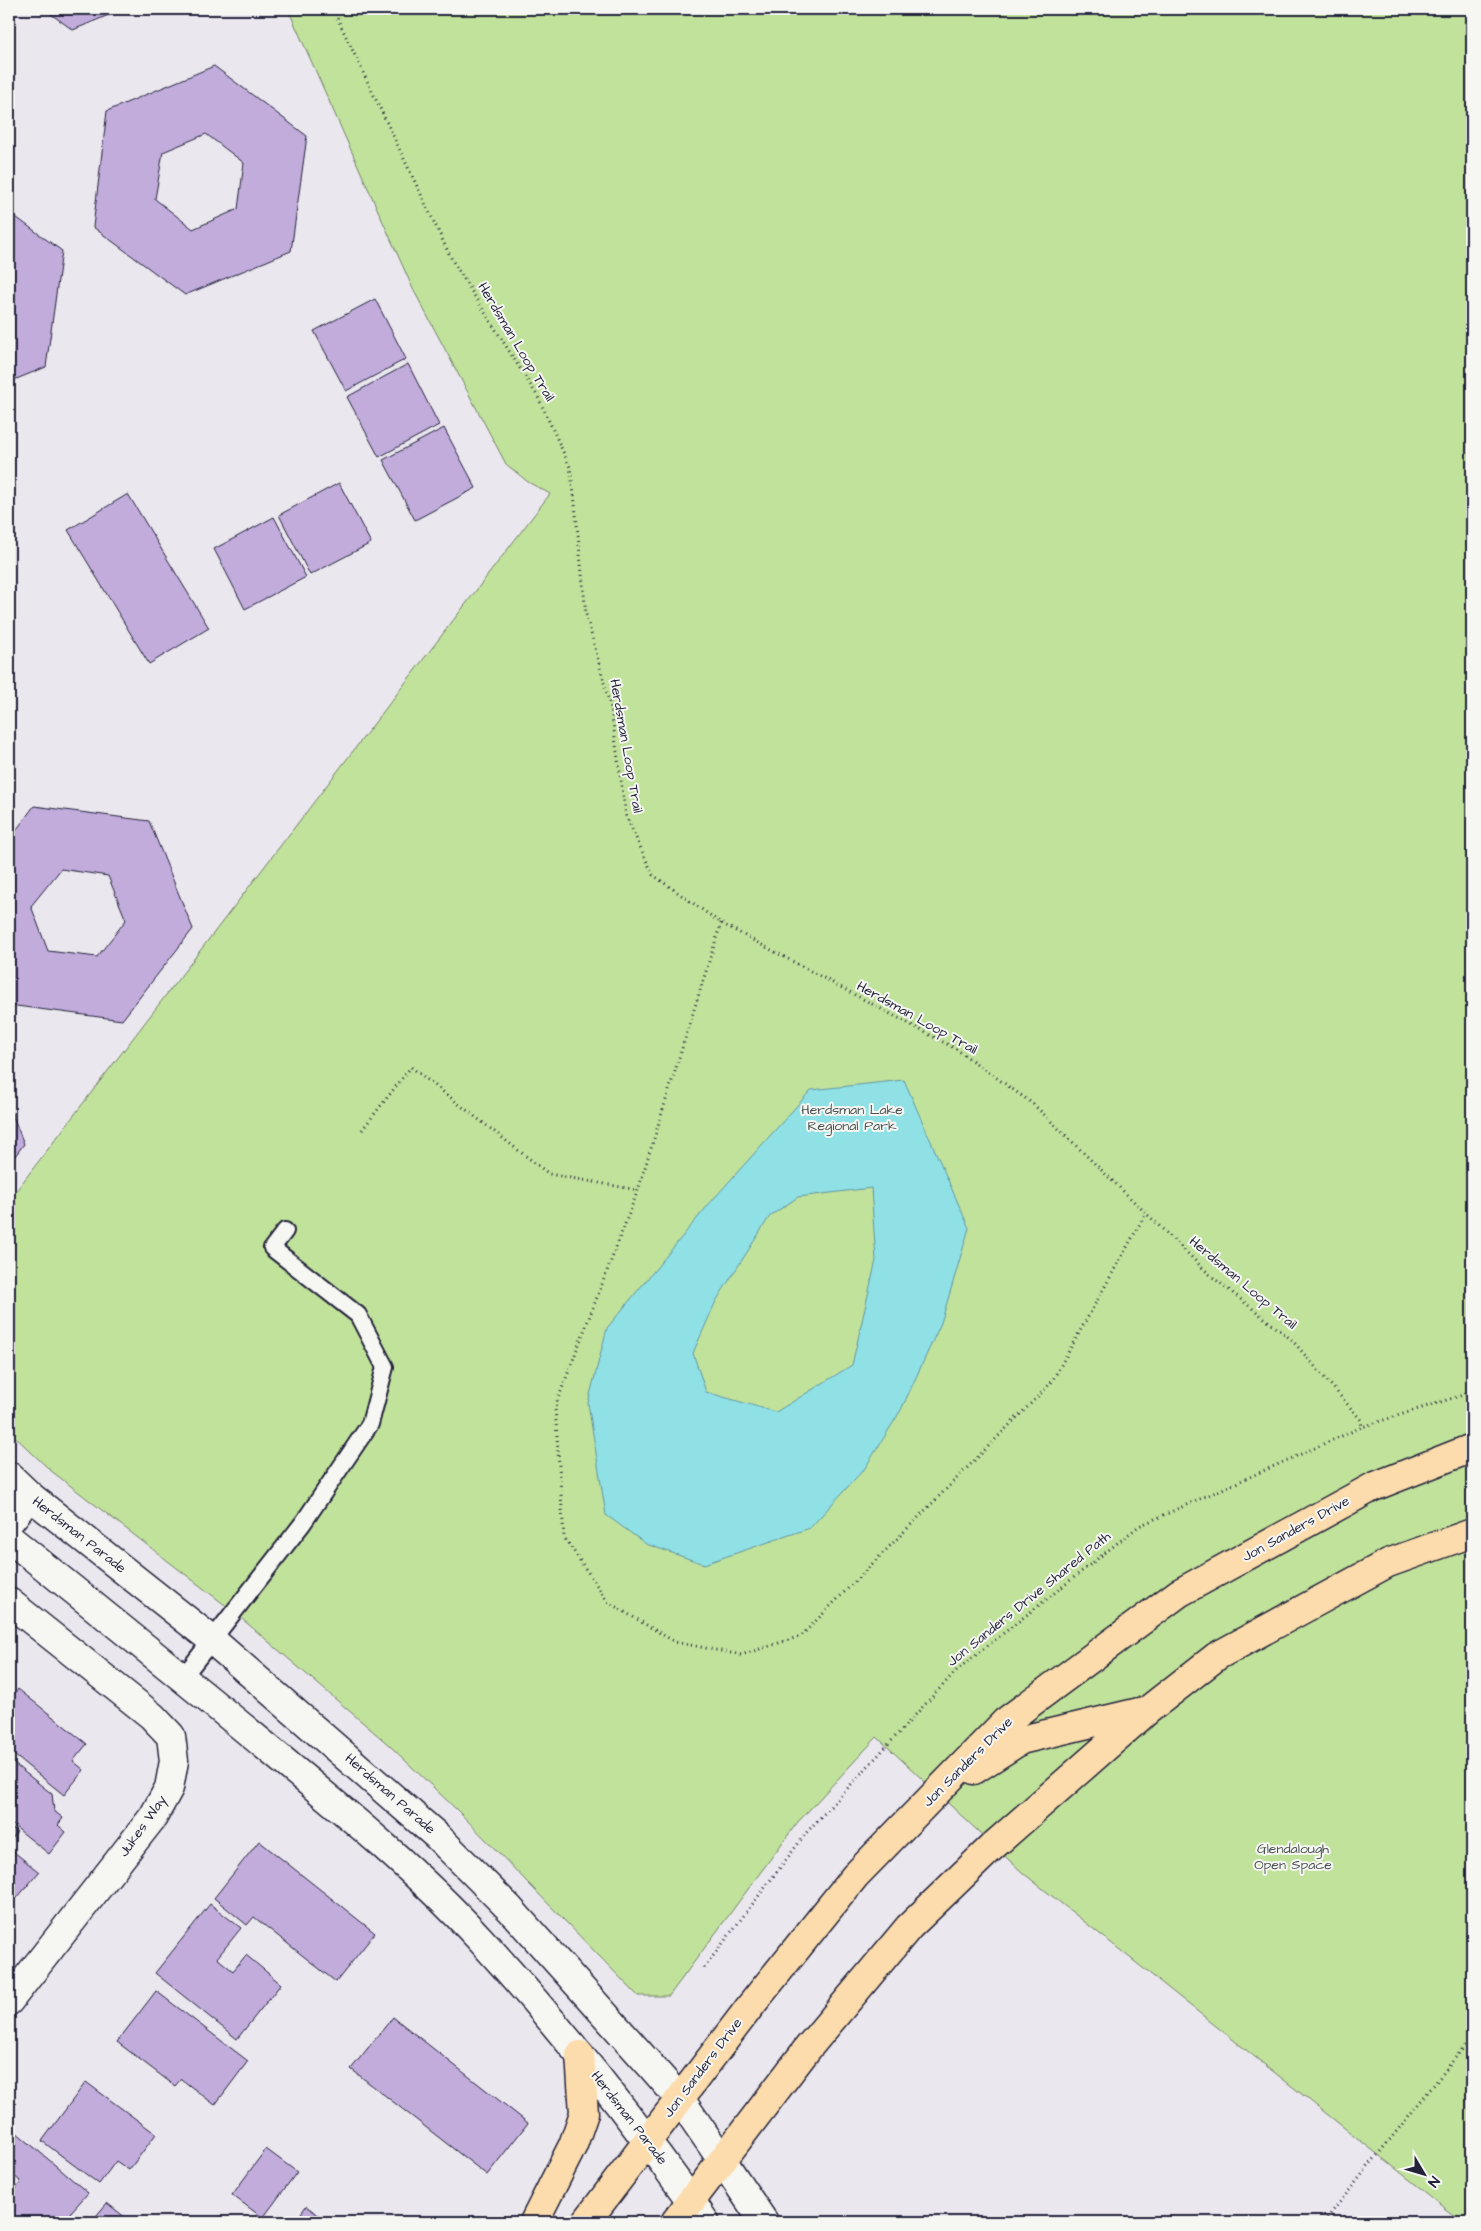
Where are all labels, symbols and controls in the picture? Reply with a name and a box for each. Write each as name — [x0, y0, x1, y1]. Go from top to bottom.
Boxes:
street label: Herdsman Loop Trail — [473, 279, 559, 405]
street label: Herdsman Loop Trail — [604, 678, 648, 814]
street label: Herdsman Loop Trail — [853, 976, 981, 1060]
park label: Herdsman Lake Regional Park — [801, 1100, 903, 1136]
street label: Herdsman Loop Trail — [1185, 1232, 1301, 1334]
street label: Jon Sanders Drive — [1239, 1491, 1354, 1567]
street label: Herdsman Parade — [28, 1492, 131, 1578]
street label: Jon Sanders Drive Shared Path — [943, 1527, 1115, 1671]
street label: Jon Sanders Drive — [919, 1712, 1018, 1811]
street label: Herdsman Parade — [340, 1749, 440, 1839]
street label: Jukes Way — [114, 1791, 172, 1861]
park label: Glendalough Open Space — [1254, 1839, 1332, 1875]
street label: Jon Sanders Drive — [659, 2014, 747, 2122]
street label: Herdsman Parade — [586, 2067, 672, 2170]
north arrow — [1398, 2148, 1448, 2198]
text: N — [1423, 2172, 1444, 2191]

